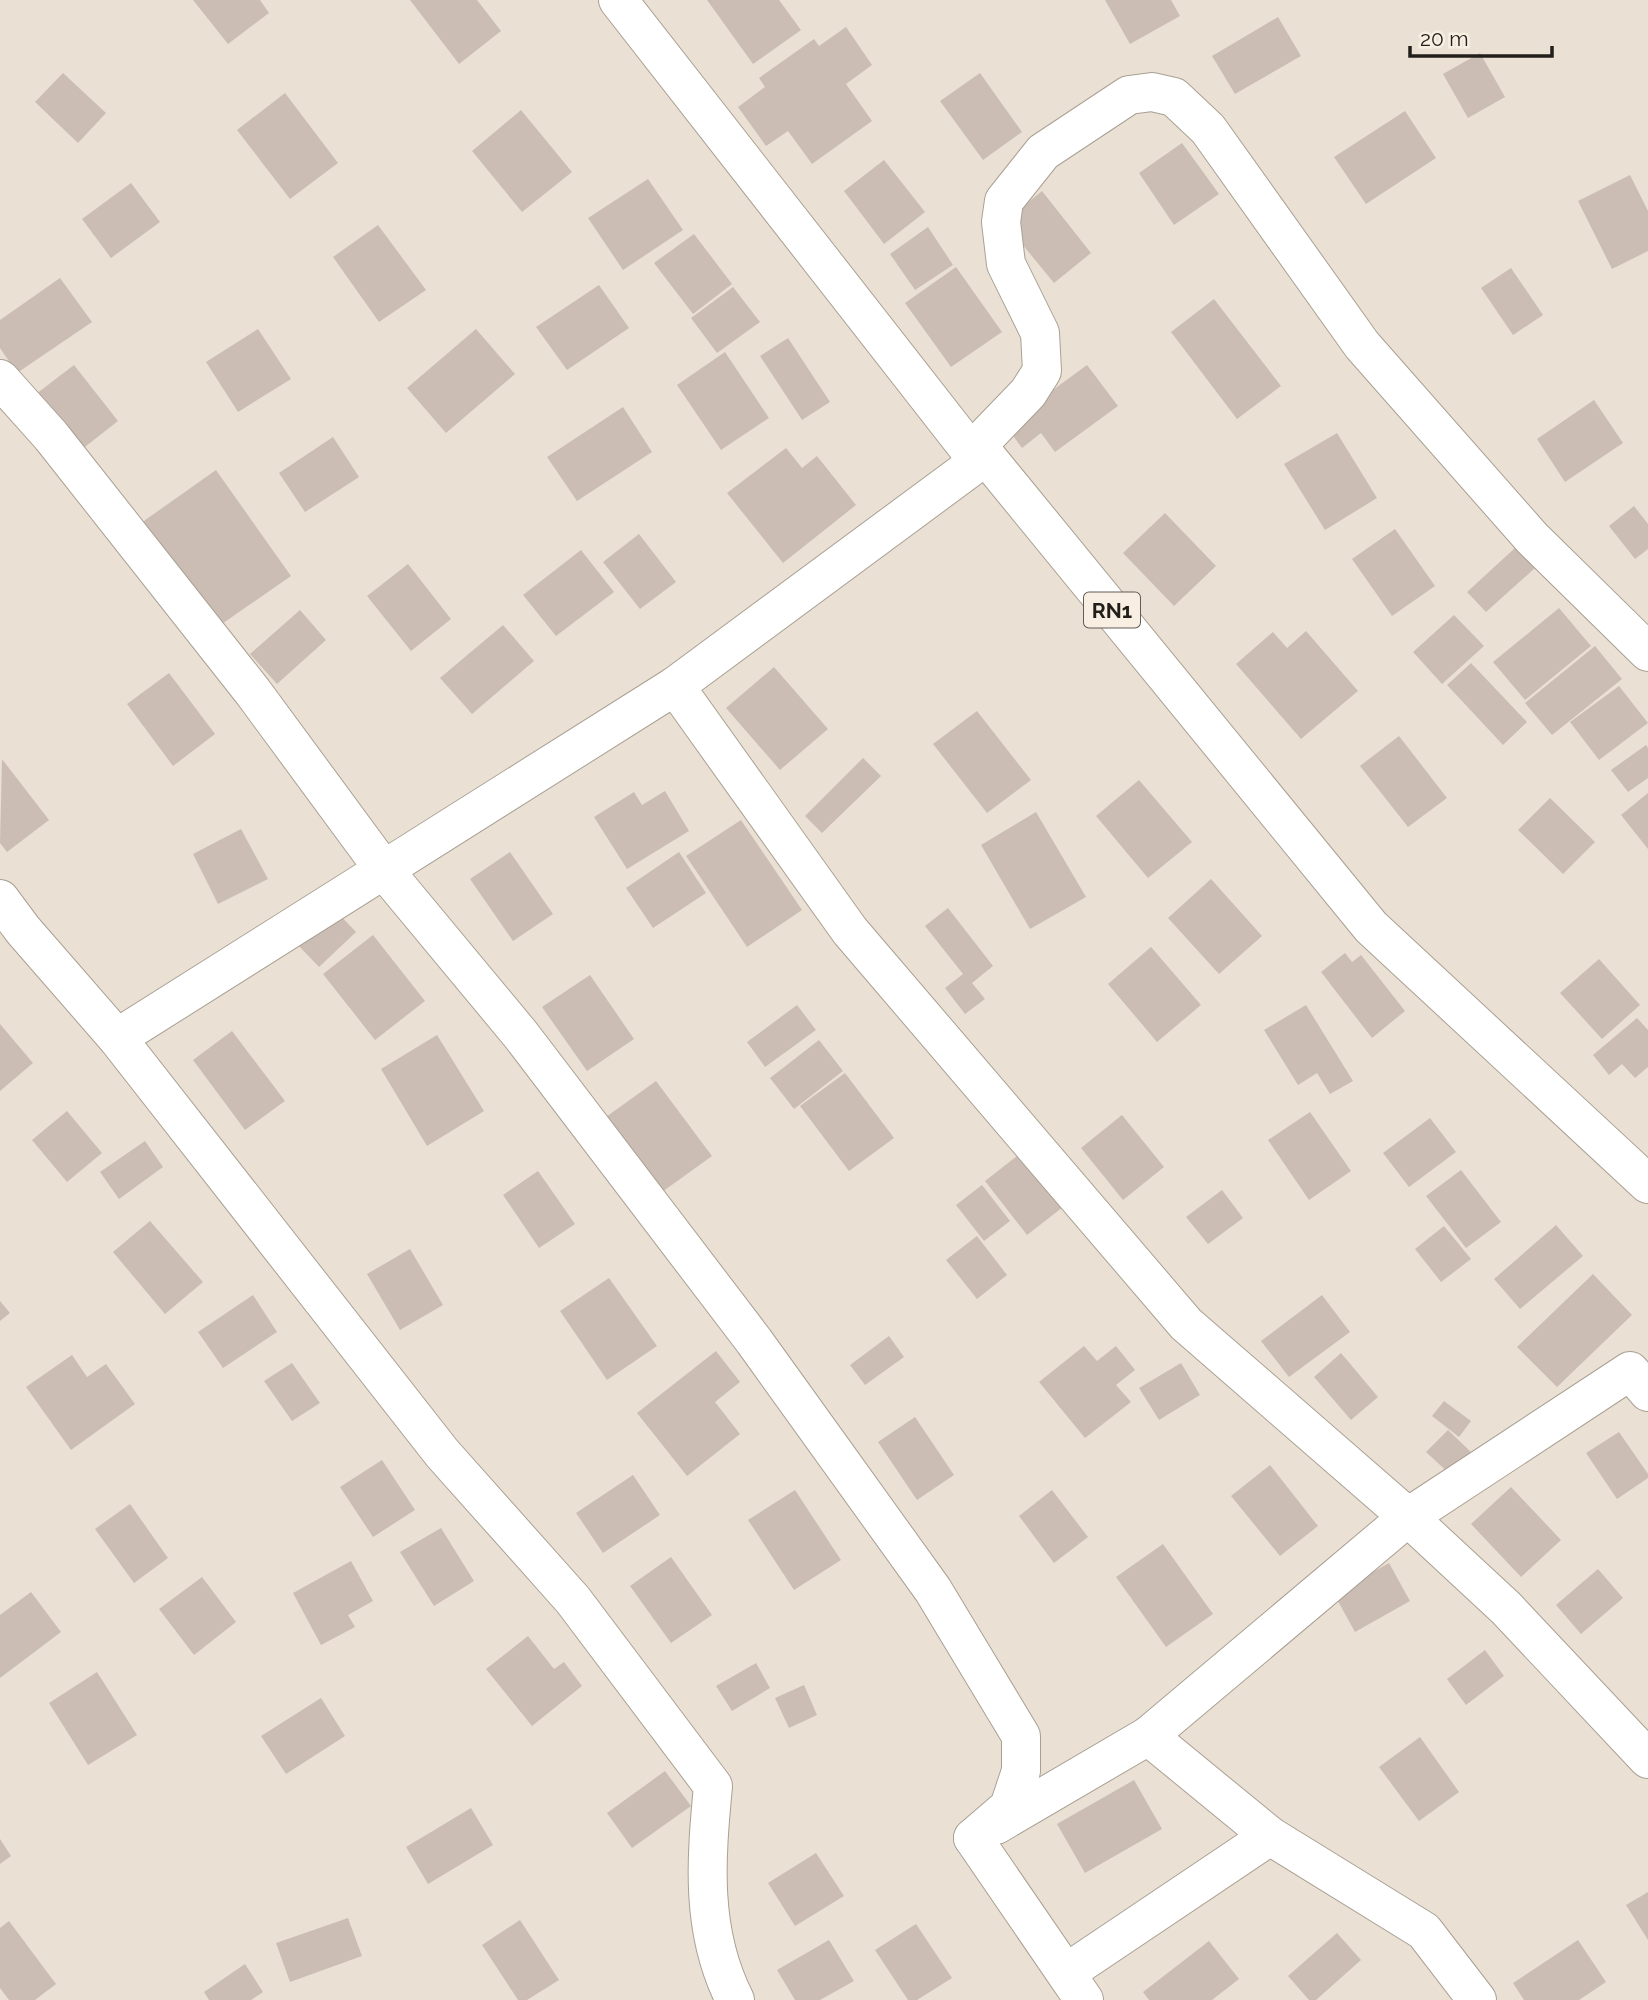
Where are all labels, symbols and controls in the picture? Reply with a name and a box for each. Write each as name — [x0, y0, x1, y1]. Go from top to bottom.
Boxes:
scale bar — [1410, 14, 1552, 58]
text: 20 m — [1420, 26, 1468, 51]
road number: RN1 — [1084, 592, 1140, 628]

